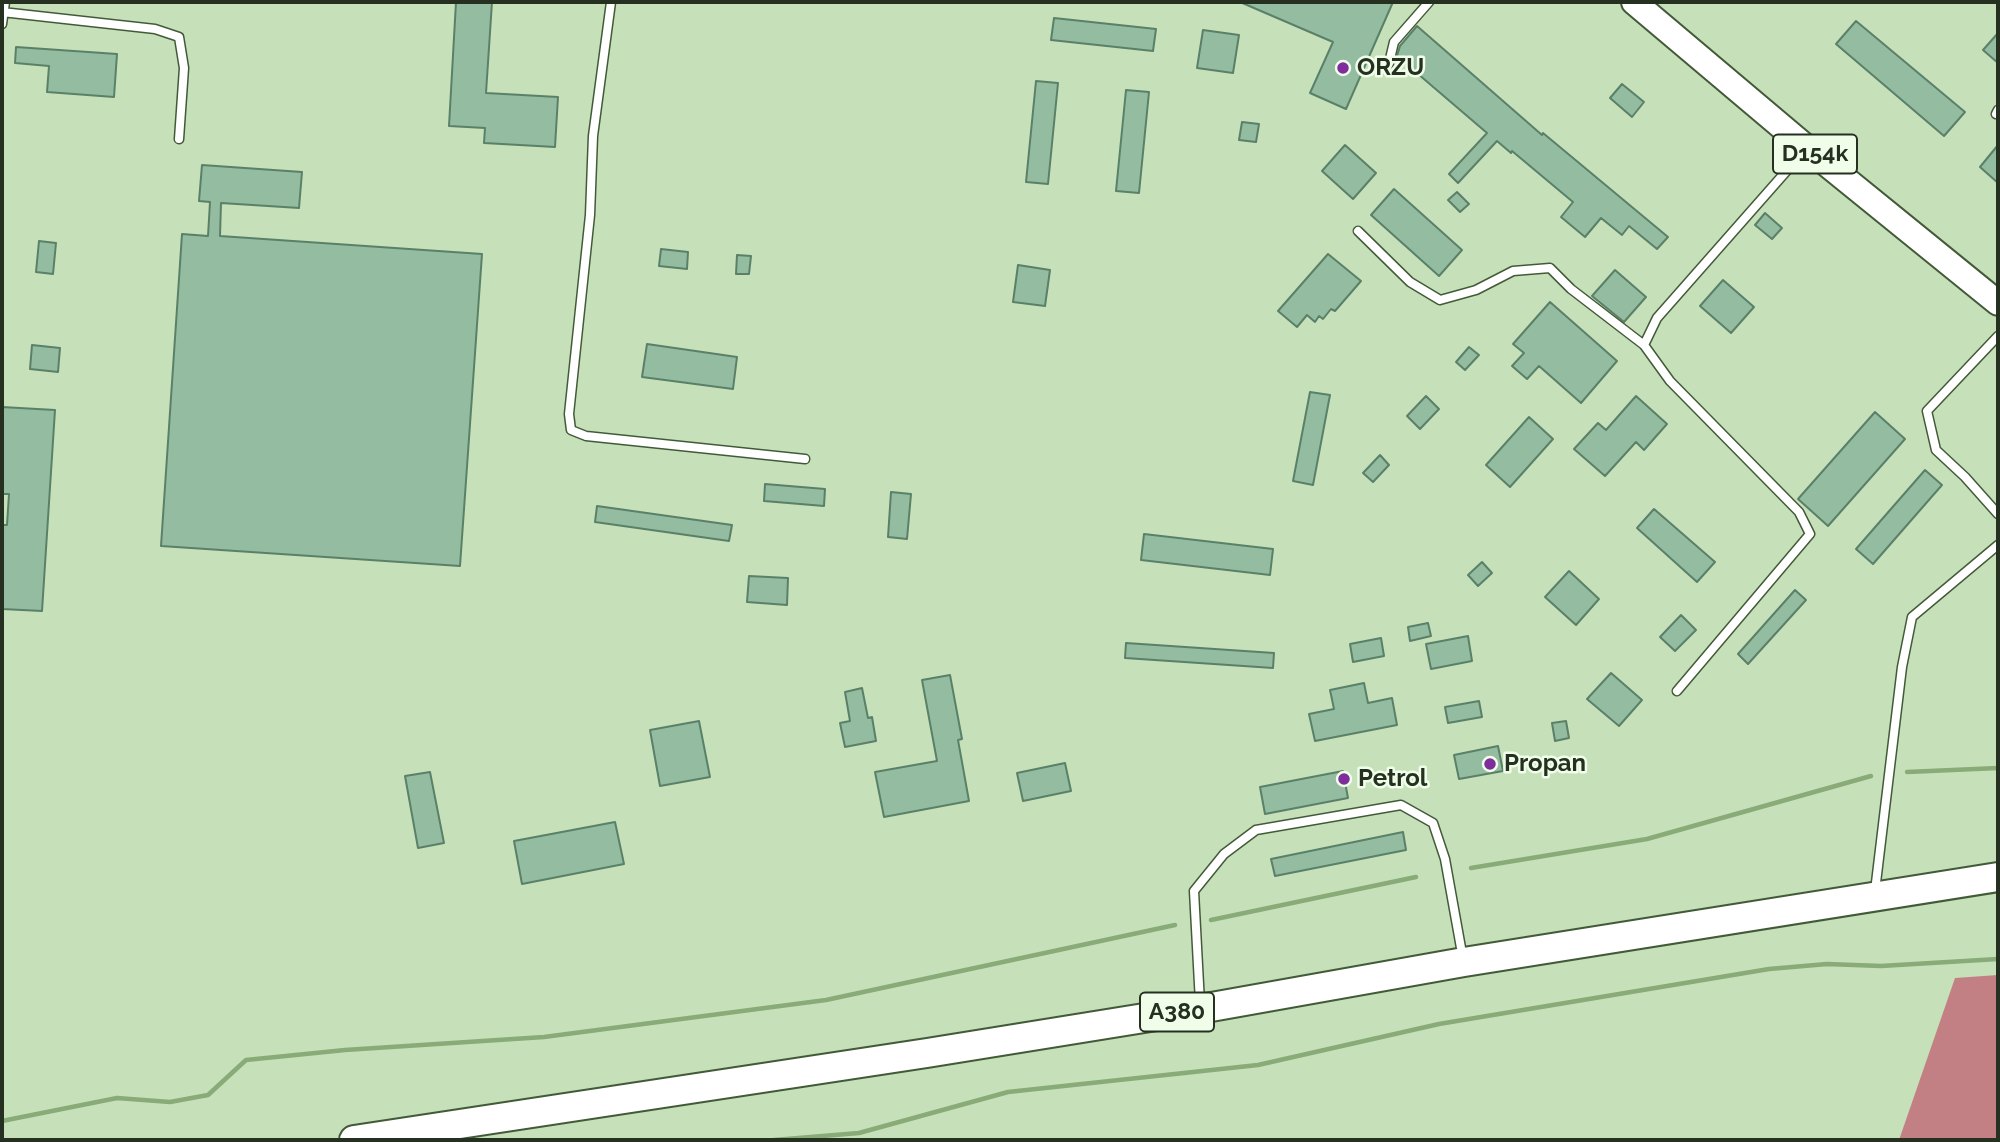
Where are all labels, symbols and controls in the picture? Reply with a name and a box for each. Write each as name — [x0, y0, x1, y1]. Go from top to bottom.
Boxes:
place label: ORZU — [1357, 54, 1424, 82]
marker: ORZU — [1335, 60, 1351, 76]
road number: D154k — [1773, 134, 1857, 174]
place label: Propan — [1504, 750, 1586, 778]
marker: Propan — [1482, 756, 1498, 772]
place label: Petrol — [1358, 765, 1427, 793]
marker: Petrol — [1336, 771, 1352, 787]
road number: A380 — [1140, 993, 1214, 1032]

